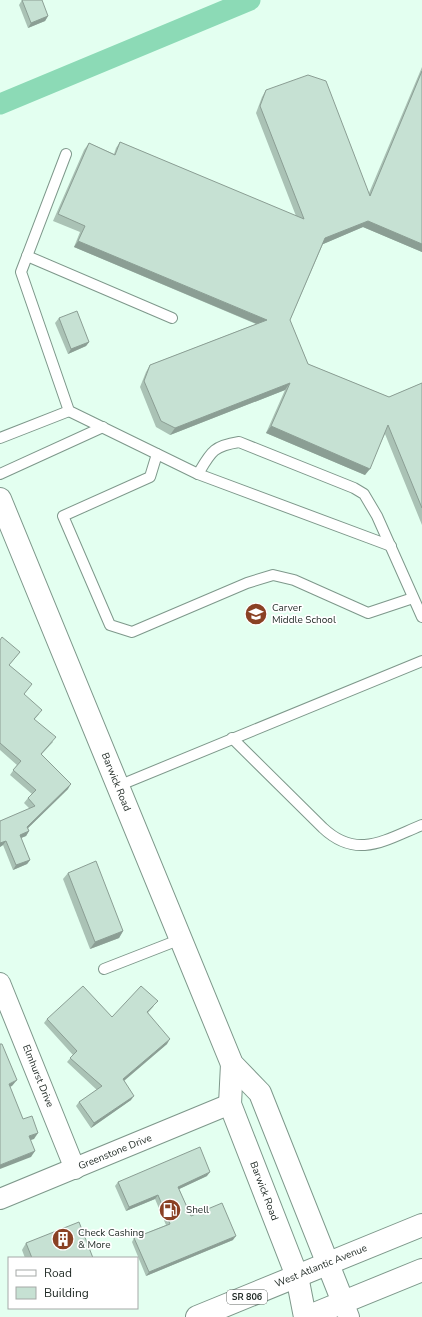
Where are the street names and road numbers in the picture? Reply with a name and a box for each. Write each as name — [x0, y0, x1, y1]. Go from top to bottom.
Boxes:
street label: Barwick Road — [98, 751, 134, 814]
street label: Elmhurst Drive — [19, 1042, 57, 1110]
street label: Greenstone Drive — [76, 1131, 154, 1173]
street label: Barwick Road — [246, 1159, 282, 1223]
street label: West Atlantic Avenue — [273, 1241, 369, 1291]
road number: SR 806 — [227, 1290, 267, 1304]

